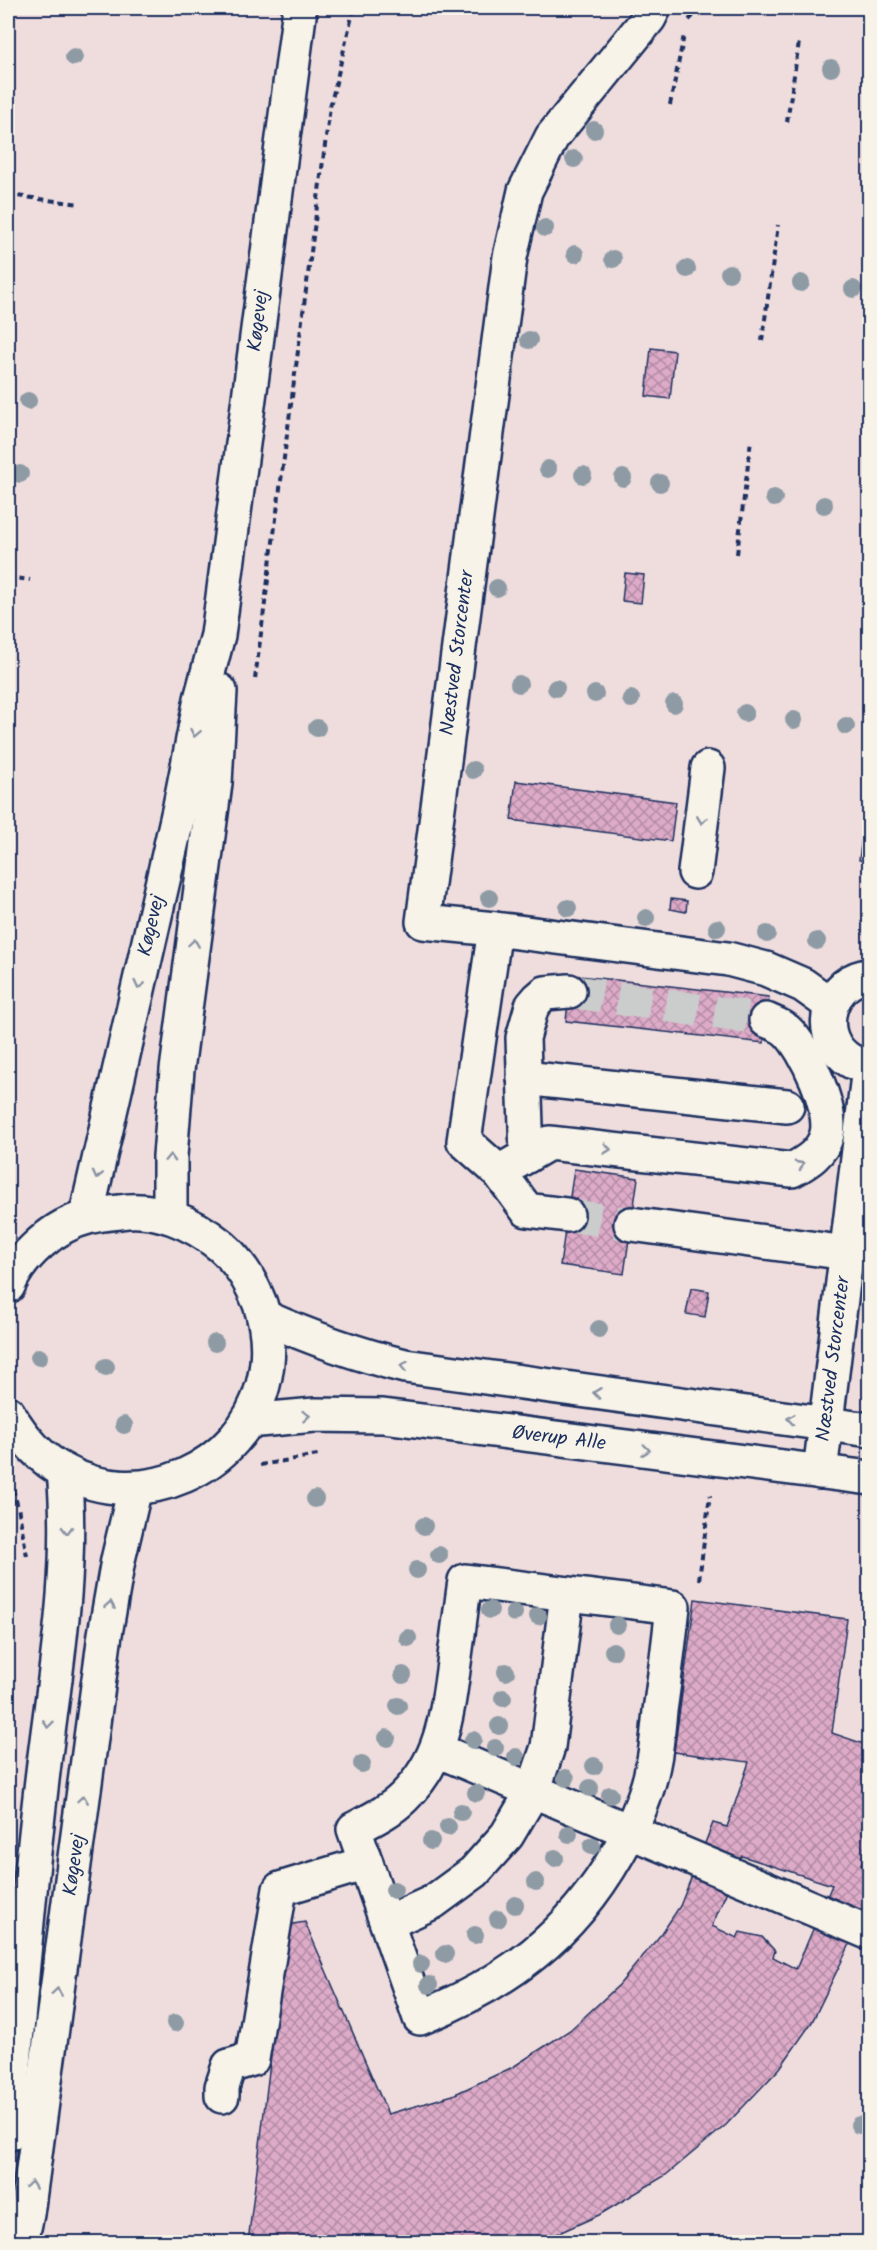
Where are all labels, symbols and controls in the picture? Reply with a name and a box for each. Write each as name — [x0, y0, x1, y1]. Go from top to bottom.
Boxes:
street label: Køgevej — [239, 287, 279, 354]
street label: Næstved Storcenter — [432, 567, 484, 737]
one-way arrow — [189, 727, 202, 737]
one-way arrow — [696, 815, 709, 824]
street label: Køgevej — [129, 891, 175, 960]
one-way arrow — [187, 939, 199, 948]
one-way arrow — [133, 979, 146, 989]
one-way arrow — [603, 1143, 612, 1155]
one-way arrow — [164, 1153, 176, 1162]
one-way arrow — [794, 1161, 804, 1172]
one-way arrow — [91, 1170, 104, 1180]
street label: Næstved Storcenter — [808, 1273, 860, 1443]
one-way arrow — [400, 1360, 410, 1373]
one-way arrow — [593, 1387, 602, 1400]
one-way arrow — [302, 1409, 311, 1422]
one-way arrow — [786, 1413, 795, 1425]
street label: Øverup Alle — [510, 1417, 608, 1461]
one-way arrow — [641, 1443, 651, 1455]
one-way arrow — [61, 1525, 73, 1534]
one-way arrow — [103, 1601, 116, 1611]
one-way arrow — [43, 1719, 55, 1728]
one-way arrow — [77, 1794, 89, 1803]
street label: Køgevej — [55, 1831, 95, 1898]
one-way arrow — [51, 1987, 63, 1996]
one-way arrow — [24, 2180, 37, 2190]

